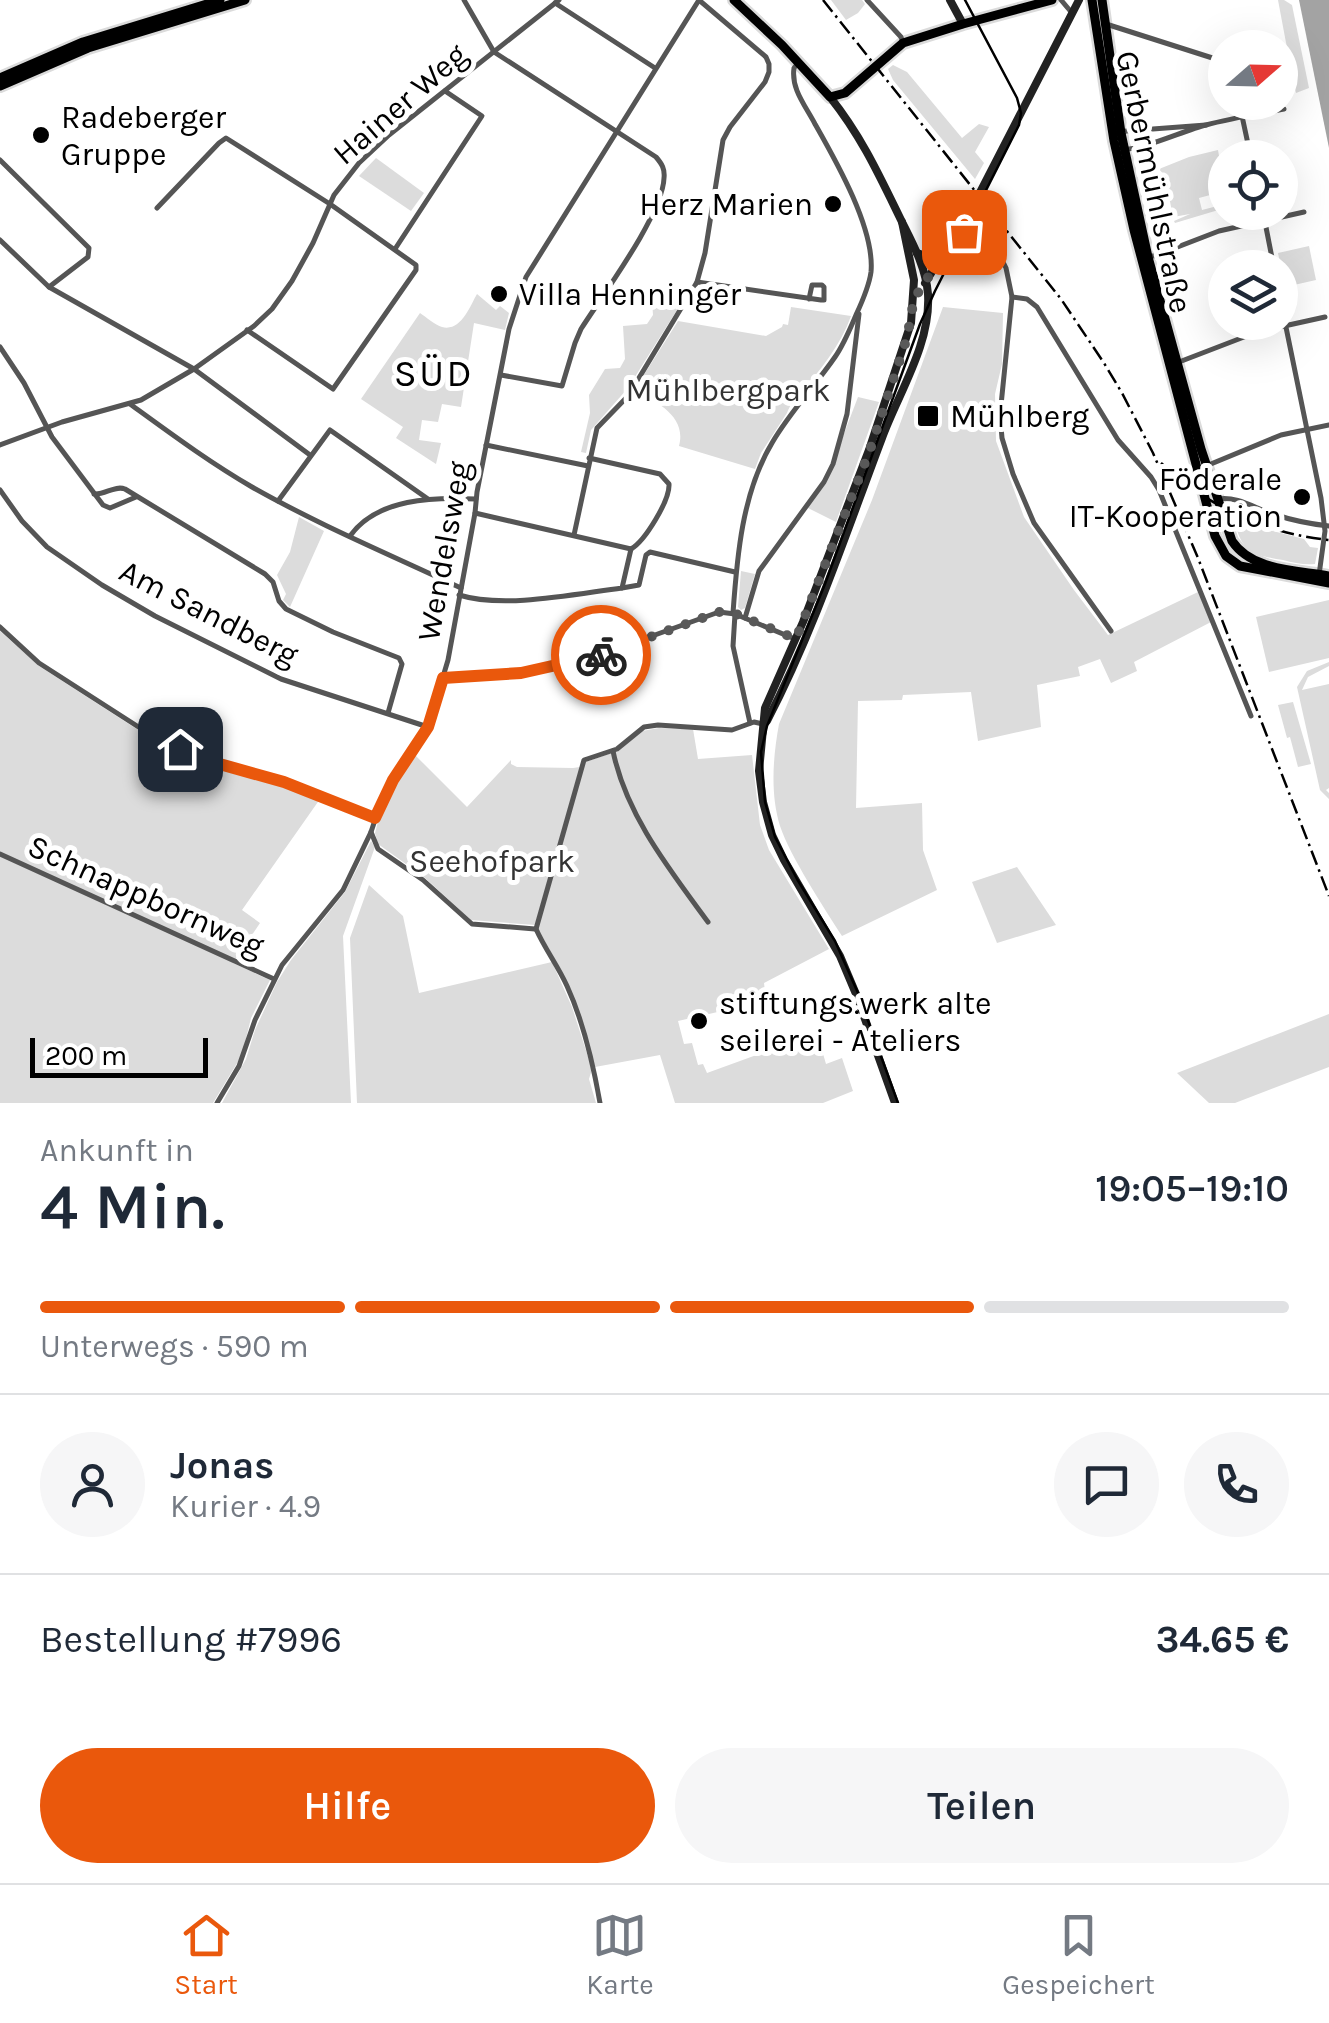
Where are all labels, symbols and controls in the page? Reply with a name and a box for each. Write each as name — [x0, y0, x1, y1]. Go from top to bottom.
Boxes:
north arrow — [1208, 30, 1298, 120]
map controls — [1208, 30, 1298, 340]
street label: Hainer Weg — [325, 36, 475, 172]
street label: Gerbermühlstraße — [1108, 47, 1200, 317]
place label: Radeberger Gruppe — [61, 99, 227, 173]
marker: Radeberger Gruppe — [30, 124, 52, 146]
button: locate — [1208, 140, 1298, 230]
place label: Herz Marien — [639, 186, 813, 223]
pin — [922, 190, 1007, 275]
marker: Herz Marien — [822, 193, 844, 215]
icon: bag — [937, 205, 992, 260]
button: layers — [1208, 250, 1298, 340]
place label: Villa Henninger — [519, 276, 741, 313]
marker: Villa Henninger — [488, 283, 510, 305]
district label: SÜD — [394, 351, 474, 396]
park label: Mühlbergpark — [625, 372, 831, 409]
place label: Mühlberg — [950, 398, 1089, 435]
marker: Mühlberg — [915, 403, 941, 429]
street label: Wendelsweg — [410, 458, 478, 644]
place label: Föderale IT-Kooperation — [1069, 461, 1282, 535]
marker: Föderale IT-Kooperation — [1291, 486, 1313, 508]
street label: Am Sandberg — [113, 552, 305, 674]
courier — [551, 605, 651, 705]
icon: bike — [574, 628, 629, 683]
pin — [138, 707, 223, 792]
icon: home — [153, 722, 208, 777]
street label: Schnappbornweg — [22, 827, 270, 965]
park label: Seehofpark — [409, 843, 575, 880]
place label: stiftungs.werk alte seilerei - Ateliers — [719, 985, 992, 1059]
marker: stiftungs.werk alte seilerei - Ateliers — [688, 1010, 710, 1032]
scale bar — [30, 1033, 208, 1078]
text: 200 m — [45, 1039, 127, 1072]
text: Ankunft in — [40, 1132, 194, 1169]
text: 19:05–19:10 — [1095, 1166, 1289, 1211]
text: 4 Min. — [40, 1168, 225, 1244]
text: Unterwegs · 590 m — [40, 1328, 309, 1365]
button: person — [40, 1432, 145, 1537]
button: chat — [1054, 1432, 1159, 1537]
button: phone — [1184, 1432, 1289, 1537]
text: Jonas — [170, 1443, 274, 1488]
text: Kurier · 4.9 — [170, 1488, 321, 1525]
text: Bestellung #7996 — [40, 1617, 342, 1662]
text: 34.65 € — [1156, 1617, 1289, 1662]
button: Hilfe — [40, 1748, 655, 1863]
button: Teilen — [675, 1748, 1289, 1863]
tab: Start — [174, 1908, 238, 2001]
tab: Karte — [586, 1908, 654, 2001]
tab: Gespeichert — [1002, 1908, 1155, 2001]

